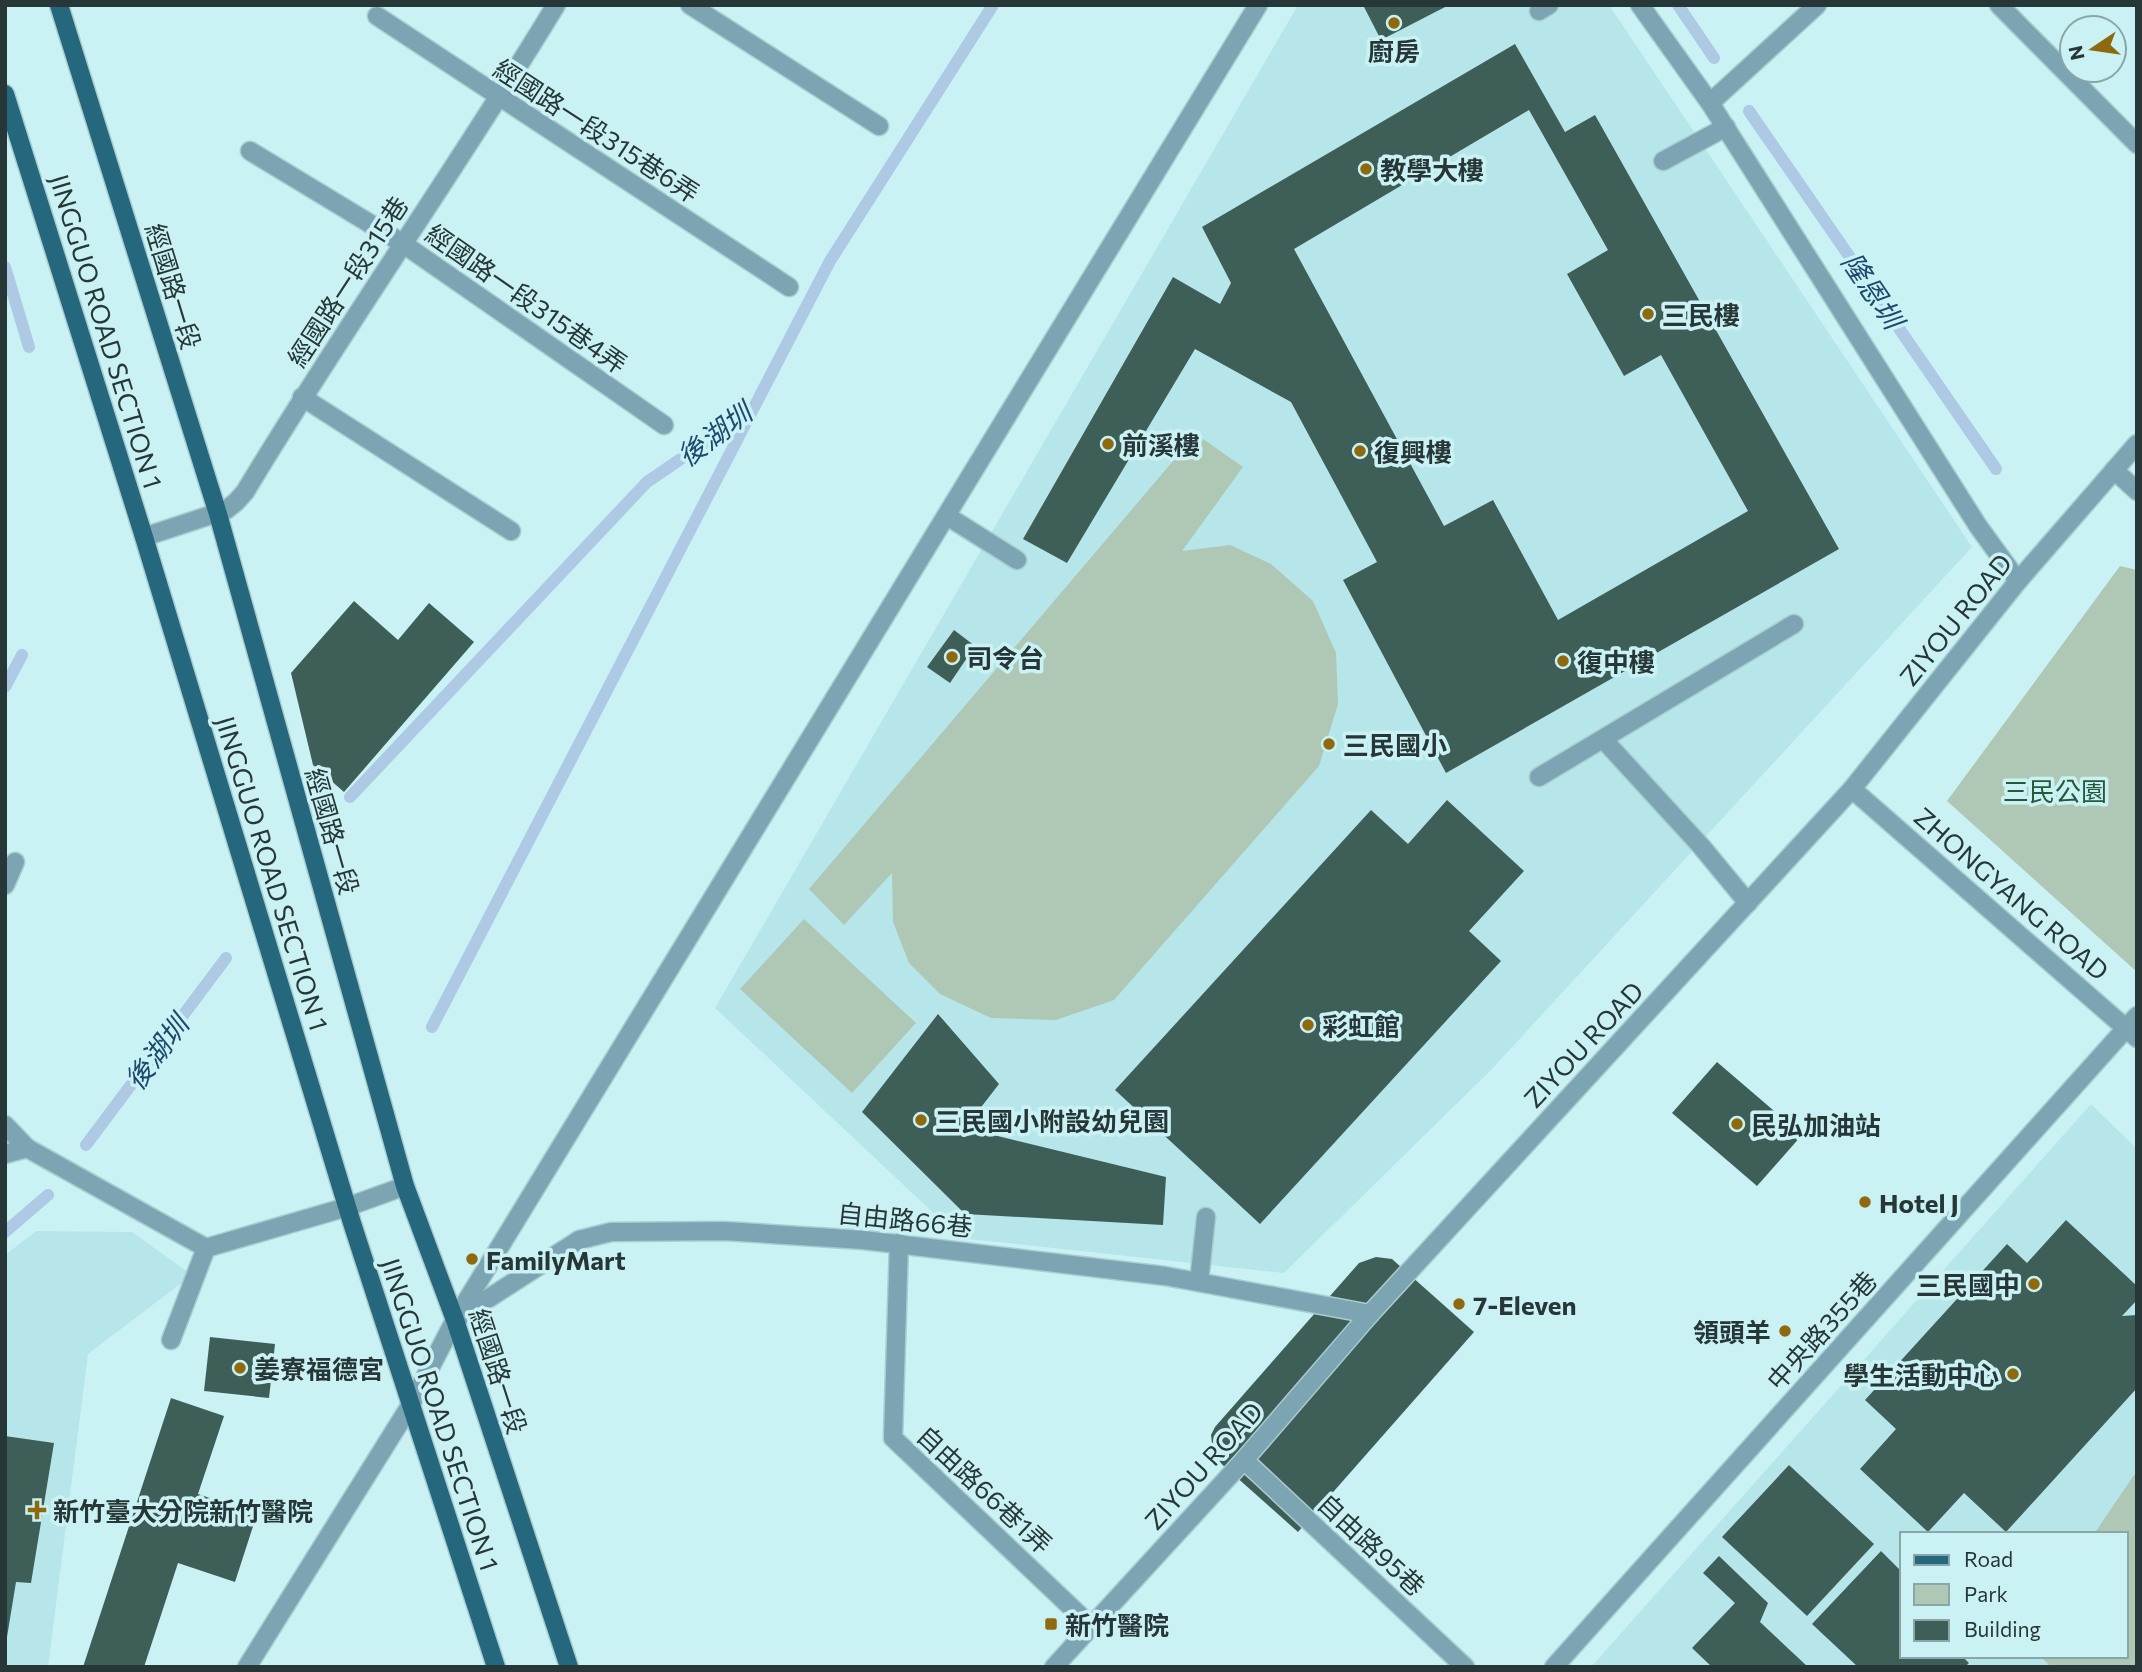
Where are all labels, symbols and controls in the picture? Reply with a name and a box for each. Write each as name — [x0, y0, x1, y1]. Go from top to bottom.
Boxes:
north arrow — [2058, 14, 2128, 84]
marker: 廚房 — [1386, 15, 1402, 31]
place label: 廚房 — [1368, 35, 1420, 66]
text: N — [2063, 43, 2089, 62]
street label: 經國路一段315巷6弄 — [488, 52, 706, 208]
place label: 教學大樓 — [1380, 154, 1484, 185]
marker: 教學大樓 — [1358, 161, 1374, 177]
street label: JINGGUO ROAD SECTION 1 — [44, 170, 170, 492]
street label: 經國路一段315巷 — [280, 190, 414, 372]
street label: 經國路一段315巷4弄 — [420, 217, 634, 379]
street label: 經國路一段 — [140, 219, 208, 353]
water label: 隆恩圳 — [1835, 246, 1913, 338]
place label: 三民樓 — [1662, 299, 1740, 330]
marker: 三民樓 — [1640, 306, 1656, 322]
water label: 後湖圳 — [670, 393, 761, 473]
place label: 前溪樓 — [1122, 429, 1200, 460]
marker: 前溪樓 — [1100, 436, 1116, 452]
place label: 復興樓 — [1374, 436, 1452, 467]
marker: 復興樓 — [1352, 443, 1368, 459]
street label: ZIYOU ROAD — [1892, 547, 2018, 691]
place label: 司令台 — [966, 642, 1044, 673]
place label: 復中樓 — [1577, 646, 1655, 677]
marker: 司令台 — [944, 649, 960, 665]
marker: 復中樓 — [1555, 653, 1571, 669]
street label: JINGGUO ROAD SECTION 1 — [210, 712, 336, 1034]
place label: 三民國小 — [1343, 729, 1447, 760]
marker: 三民國小 — [1321, 736, 1337, 752]
street label: 經國路一段 — [300, 764, 366, 898]
park label: 三民公園 — [2003, 775, 2107, 806]
street label: ZHONGYANG ROAD — [1909, 800, 2115, 986]
street label: ZIYOU ROAD — [1517, 975, 1649, 1113]
water label: 後湖圳 — [117, 1005, 197, 1096]
place label: 彩虹館 — [1322, 1010, 1400, 1041]
marker: 彩虹館 — [1300, 1017, 1316, 1033]
place label: 三民國小附設幼兒園 — [935, 1105, 1169, 1136]
place label: 民弘加油站 — [1751, 1109, 1881, 1140]
marker: 三民國小附設幼兒園 — [913, 1112, 929, 1128]
marker: 民弘加油站 — [1729, 1116, 1745, 1132]
place label: Hotel J — [1879, 1187, 1959, 1218]
marker: Hotel J — [1857, 1194, 1873, 1210]
street label: 自由路66巷 — [836, 1196, 974, 1242]
place label: FamilyMart — [486, 1244, 626, 1275]
marker: FamilyMart — [464, 1251, 480, 1267]
street label: JINGGUO ROAD SECTION 1 — [376, 1254, 506, 1574]
street label: 中央路355巷 — [1760, 1264, 1882, 1396]
place label: 三民國中 — [1916, 1269, 2020, 1300]
marker: 三民國中 — [2026, 1276, 2042, 1292]
place label: 7-Eleven — [1473, 1289, 1577, 1320]
marker: 7-Eleven — [1451, 1296, 1467, 1312]
street label: 經國路一段 — [464, 1304, 534, 1438]
place label: 領頭羊 — [1693, 1316, 1771, 1347]
marker: 領頭羊 — [1777, 1323, 1793, 1339]
place label: 姜寮福德宮 — [254, 1353, 384, 1384]
place label: 學生活動中心 — [1843, 1359, 1999, 1390]
marker: 姜寮福德宮 — [232, 1360, 248, 1376]
marker: 學生活動中心 — [2005, 1366, 2021, 1382]
street label: ZIYOU ROAD — [1138, 1395, 1268, 1535]
street label: 自由路66巷1弄 — [911, 1419, 1059, 1559]
street label: 自由路95巷 — [1312, 1487, 1432, 1601]
place label: 新竹臺大分院新竹醫院 — [53, 1495, 313, 1526]
marker: 新竹臺大分院新竹醫院 — [27, 1500, 47, 1520]
legend — [1900, 1532, 2128, 1658]
text: Road — [1964, 1546, 2013, 1571]
text: Park — [1964, 1581, 2008, 1606]
place label: 新竹醫院 — [1065, 1609, 1169, 1640]
marker: 新竹醫院 — [1043, 1616, 1059, 1632]
text: Building — [1964, 1616, 2041, 1641]

